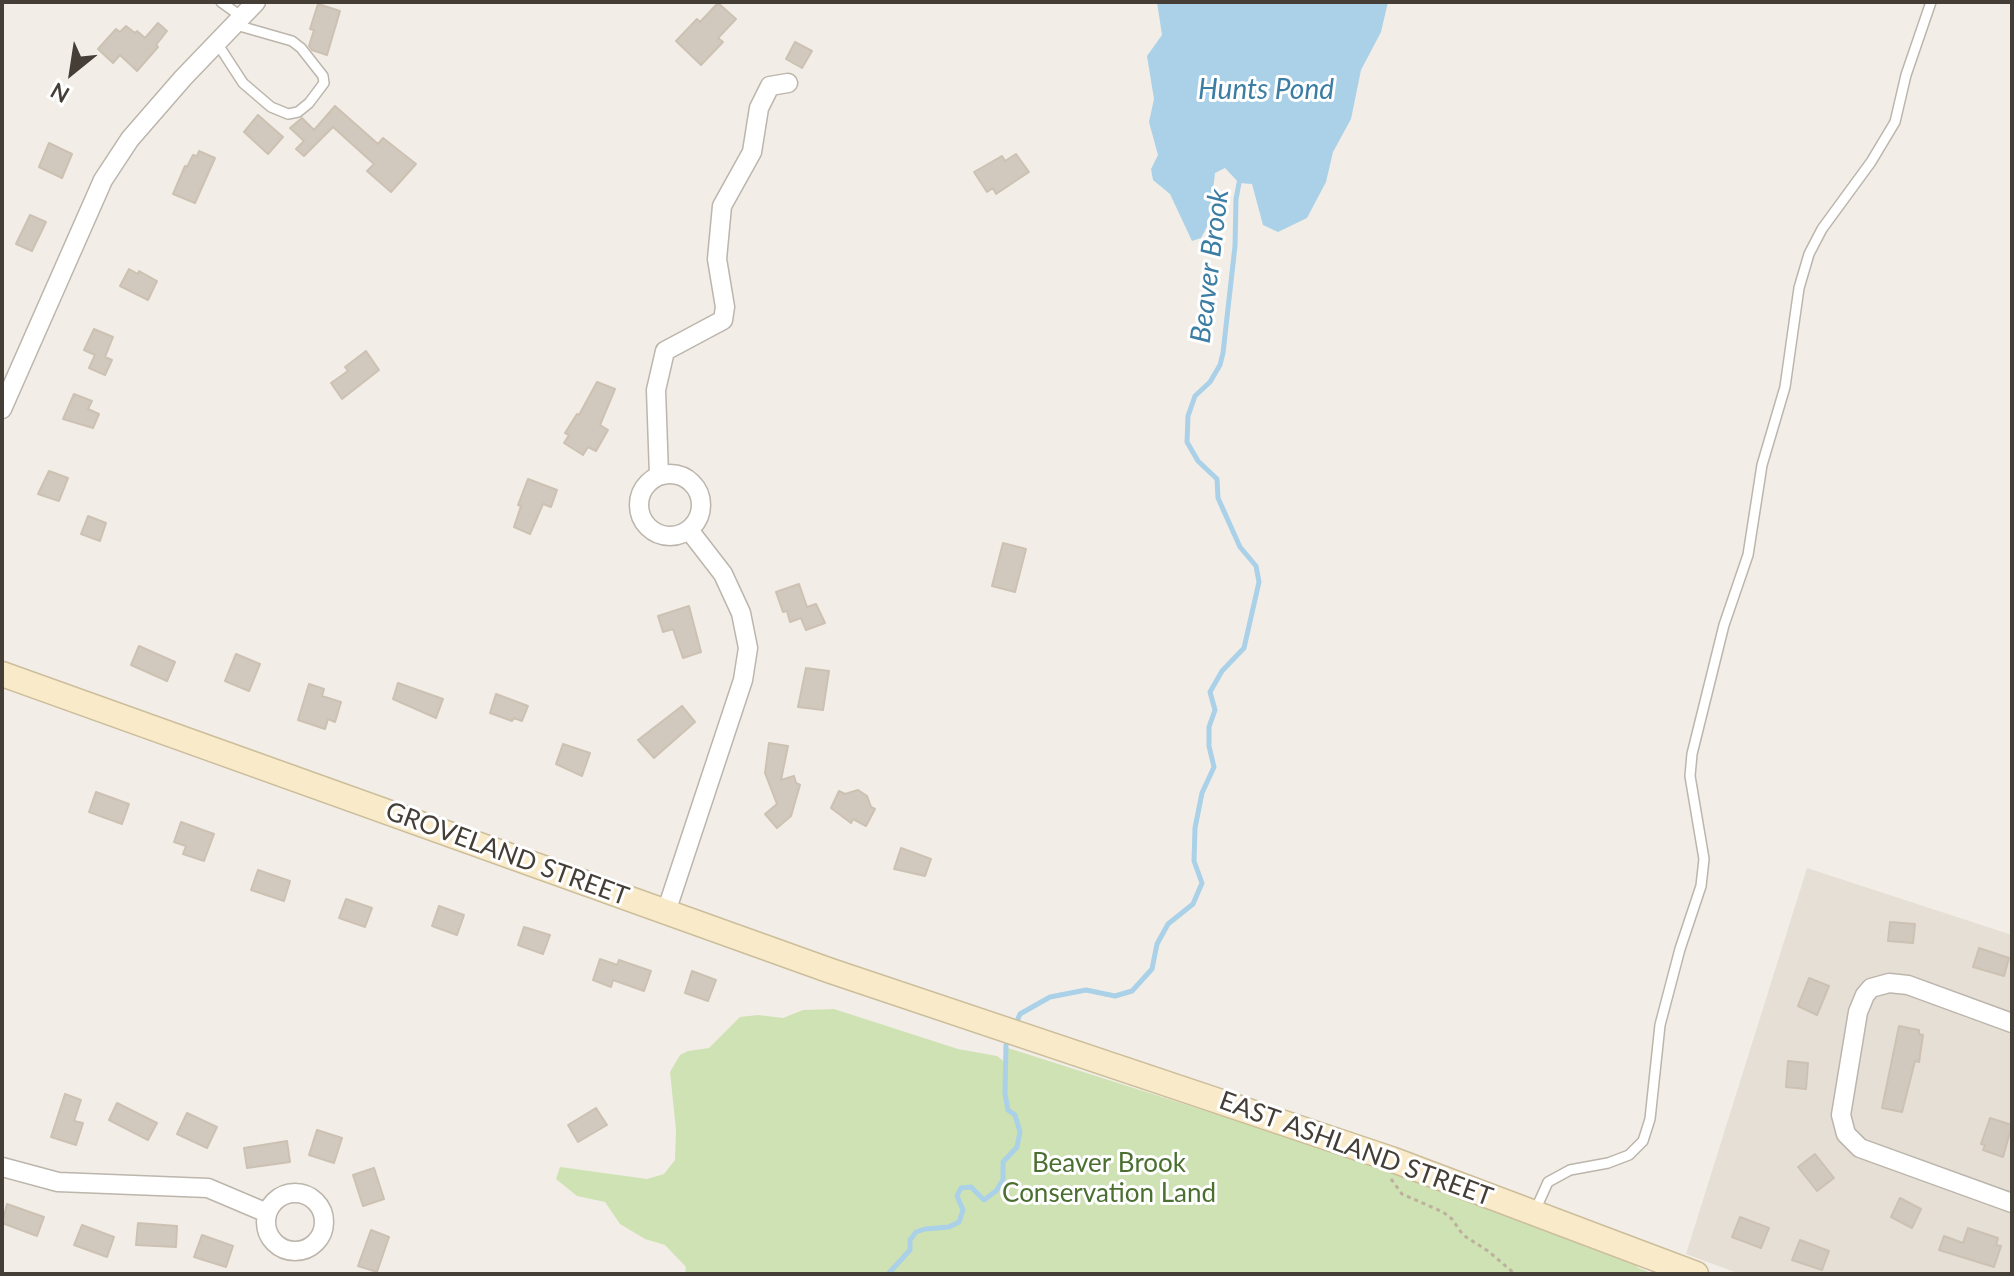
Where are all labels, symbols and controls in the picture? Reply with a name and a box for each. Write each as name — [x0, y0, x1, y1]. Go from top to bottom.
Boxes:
north arrow — [32, 32, 112, 112]
water label: Hunts Pond — [1198, 73, 1334, 107]
text: N — [46, 77, 74, 109]
water label: Beaver Brook — [1184, 187, 1236, 345]
street label: GROVELAND STREET — [381, 795, 633, 913]
street label: EAST ASHLAND STREET — [1215, 1085, 1497, 1213]
park label: Beaver Brook Conservation Land — [1002, 1148, 1216, 1210]

